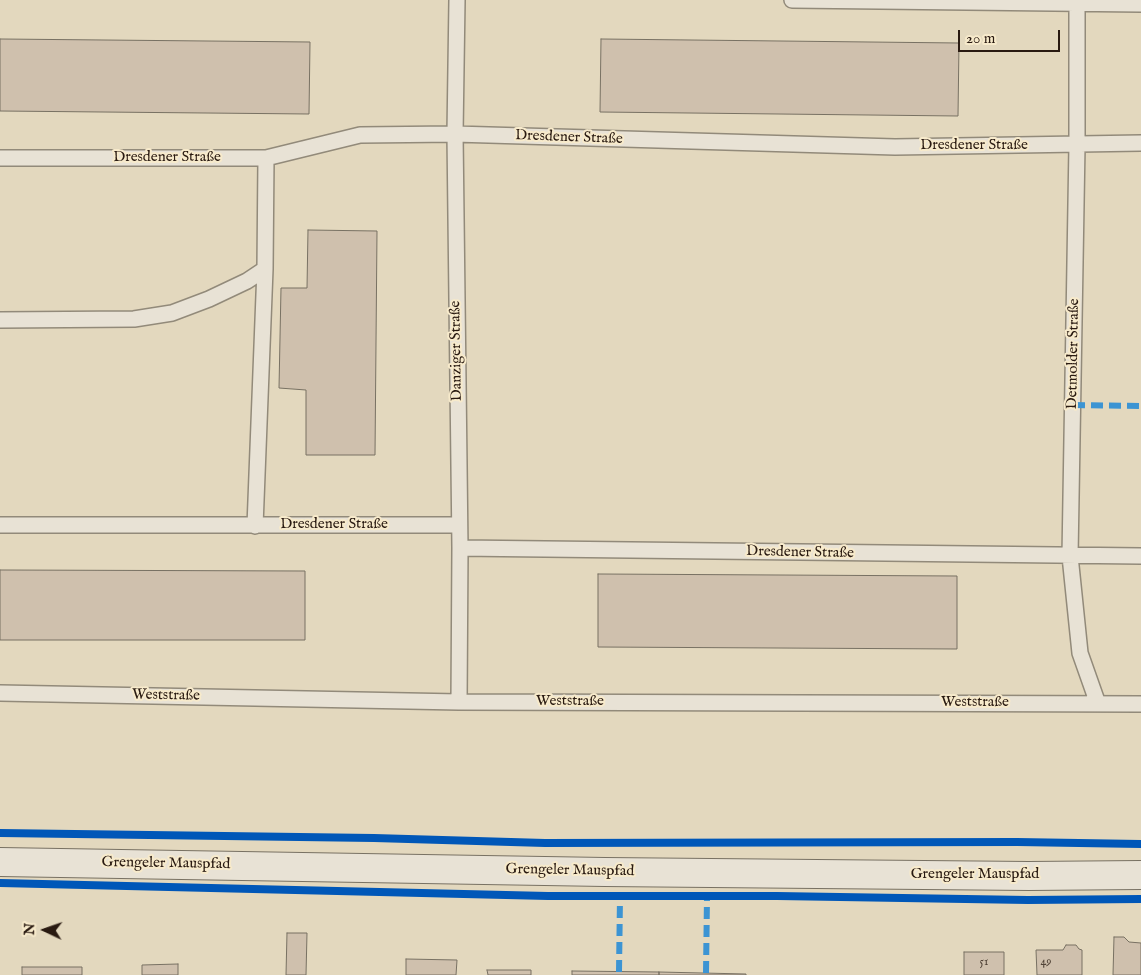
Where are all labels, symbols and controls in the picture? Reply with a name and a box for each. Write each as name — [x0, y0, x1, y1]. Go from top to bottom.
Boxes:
scale bar — [961, 20, 1064, 52]
text: 20 m — [966, 29, 995, 48]
street label: Dresdener Straße — [515, 127, 623, 149]
street label: Dresdener Straße — [920, 137, 1028, 155]
street label: Dresdener Straße — [113, 149, 221, 167]
street label: Detmolder Straße — [1064, 298, 1084, 410]
street label: Danziger Straße — [447, 300, 467, 402]
street label: Dresdener Straße — [280, 516, 388, 534]
street label: Dresdener Straße — [746, 543, 854, 563]
street label: Weststraße — [132, 686, 200, 706]
street label: Weststraße — [536, 693, 604, 711]
street label: Weststraße — [941, 694, 1009, 712]
street label: Grengeler Mauspfad — [102, 854, 230, 874]
street label: Grengeler Mauspfad — [506, 861, 634, 881]
street label: Grengeler Mauspfad — [911, 866, 1039, 884]
north arrow — [20, 905, 70, 955]
text: N — [21, 923, 39, 936]
house number: 51 — [980, 956, 988, 970]
house number: 49 — [1040, 956, 1052, 970]

